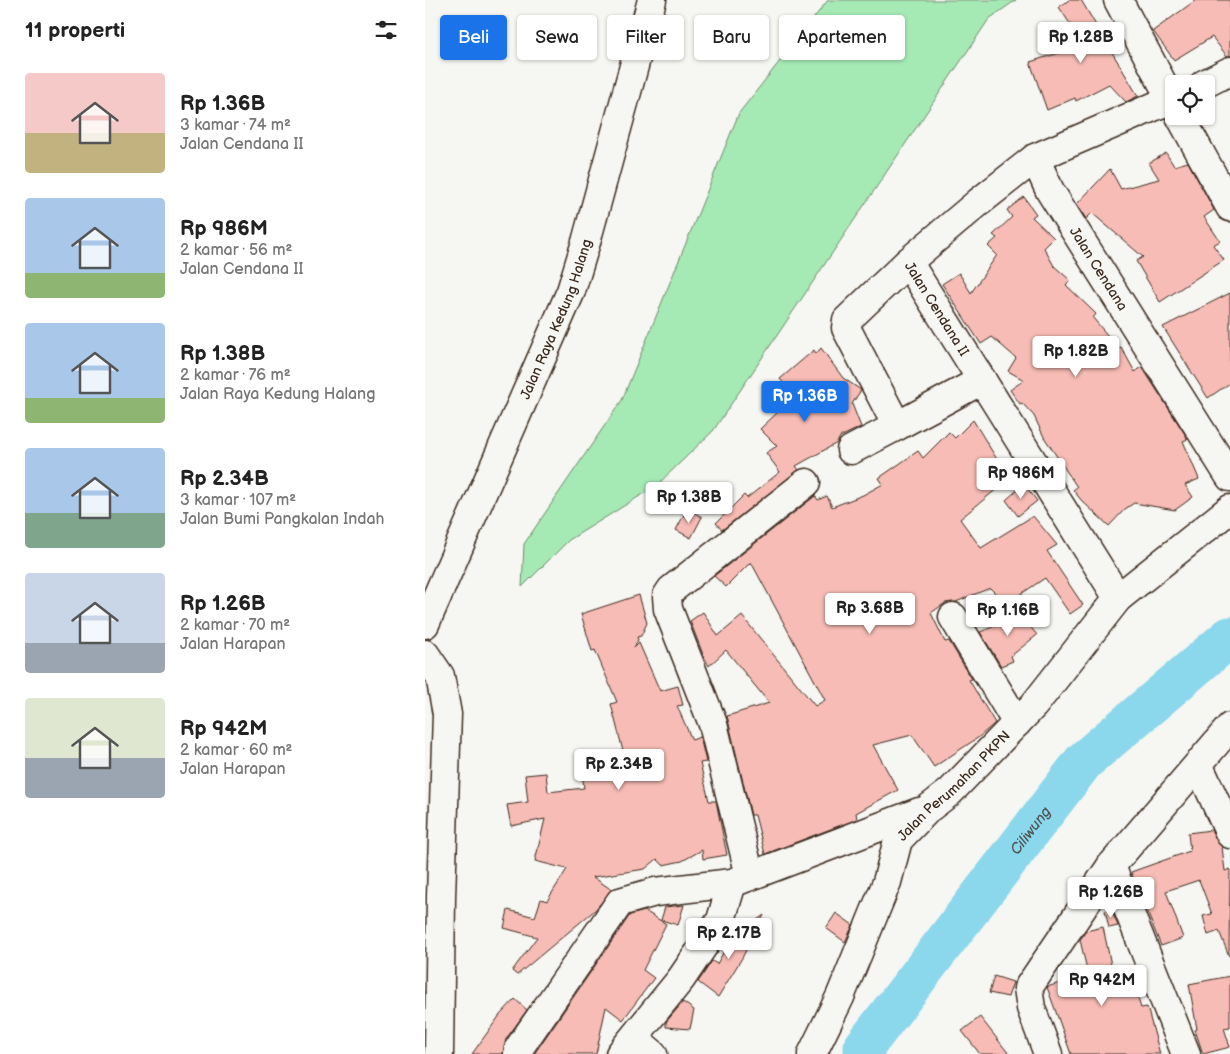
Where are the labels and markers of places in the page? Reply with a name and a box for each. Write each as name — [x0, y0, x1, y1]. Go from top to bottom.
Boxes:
pin: Rp 1.28B — [1029, 22, 1133, 64]
pin: Rp 1.82B — [1024, 336, 1128, 378]
pin: Rp 1.36B — [753, 380, 857, 423]
pin: Rp 986M — [975, 458, 1067, 500]
pin: Rp 1.38B — [637, 482, 741, 524]
pin: Rp 3.68B — [818, 592, 922, 635]
pin: Rp 1.16B — [956, 594, 1060, 637]
pin: Rp 2.34B — [567, 748, 671, 791]
pin: Rp 1.26B — [1059, 876, 1163, 919]
pin: Rp 2.17B — [677, 918, 781, 960]
pin: Rp 942M — [1056, 964, 1148, 1007]

